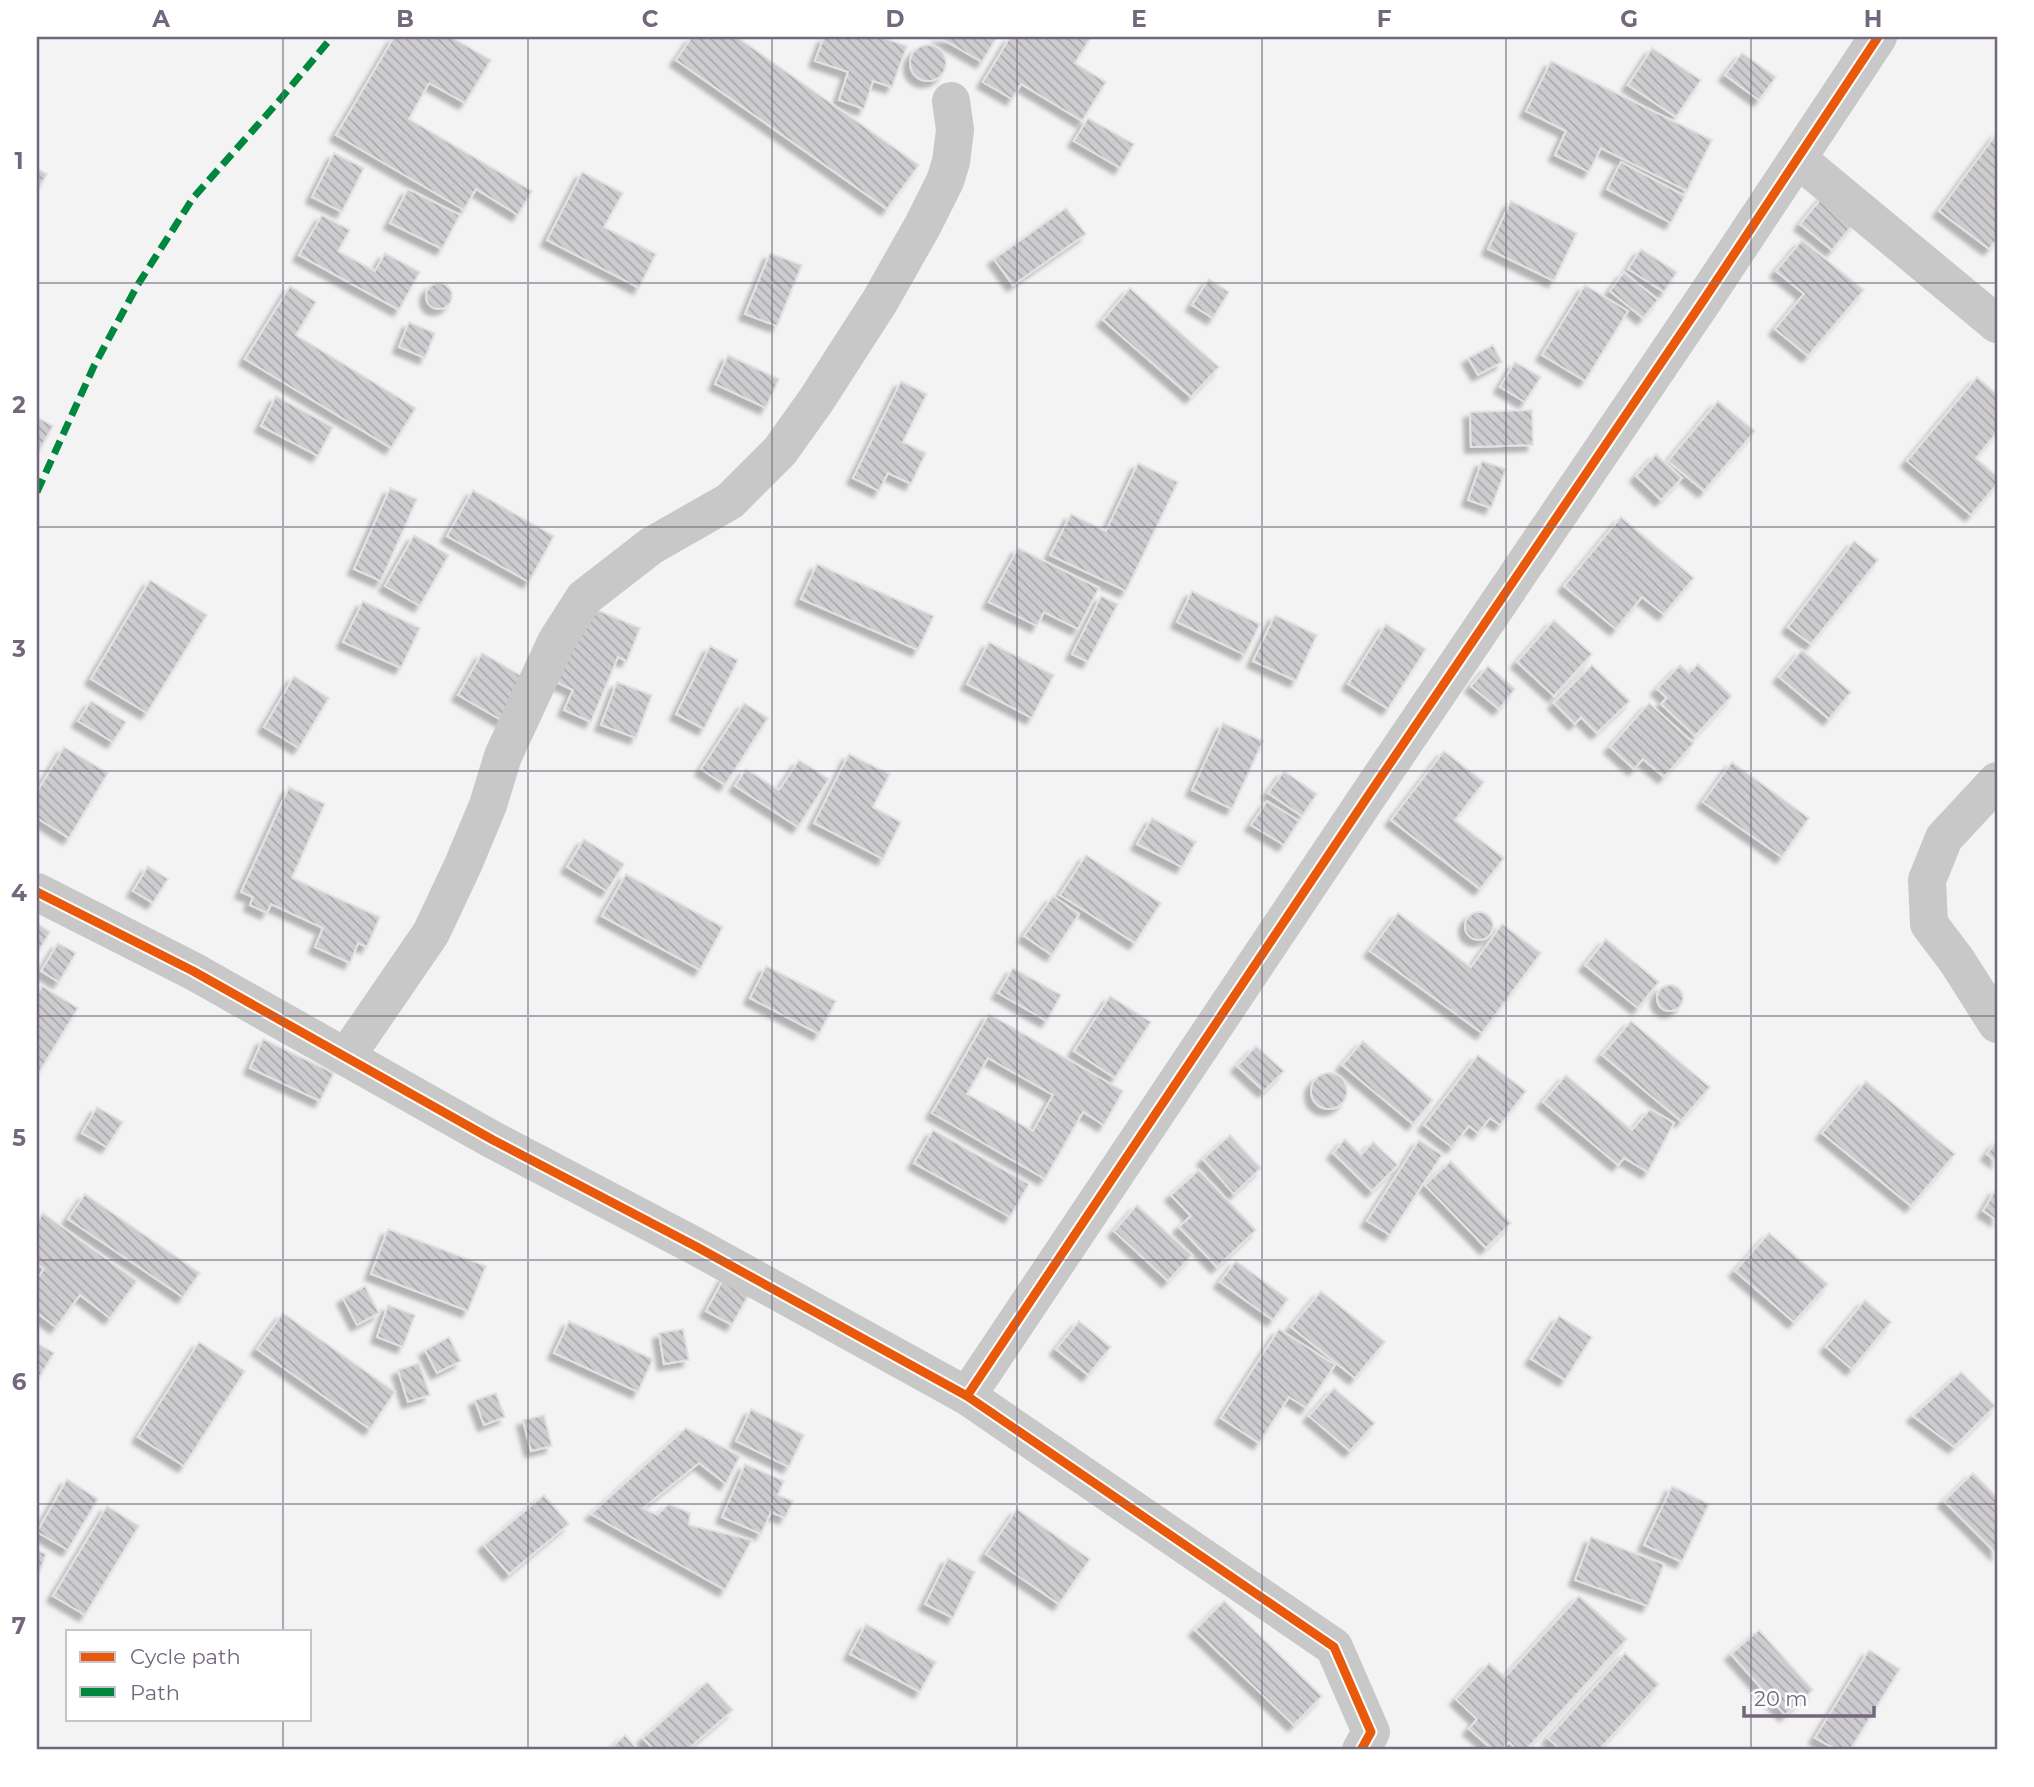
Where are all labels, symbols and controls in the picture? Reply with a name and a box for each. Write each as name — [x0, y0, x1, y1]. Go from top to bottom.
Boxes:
text: A — [151, 5, 170, 33]
text: B — [396, 5, 414, 33]
text: C — [642, 5, 659, 33]
text: D — [886, 5, 905, 33]
text: E — [1131, 5, 1147, 33]
text: F — [1377, 5, 1392, 33]
text: G — [1620, 5, 1638, 33]
text: H — [1864, 5, 1882, 33]
text: 1 — [14, 147, 24, 175]
text: 2 — [12, 391, 26, 419]
text: 3 — [11, 635, 26, 663]
text: 4 — [11, 879, 27, 907]
text: 5 — [12, 1124, 26, 1152]
text: 6 — [12, 1368, 27, 1396]
text: 7 — [12, 1612, 26, 1640]
legend — [66, 1630, 312, 1720]
text: Cycle path — [130, 1644, 241, 1669]
scale bar — [1744, 1675, 1873, 1719]
text: Path — [130, 1680, 180, 1705]
text: 20 m — [1754, 1686, 1808, 1711]

